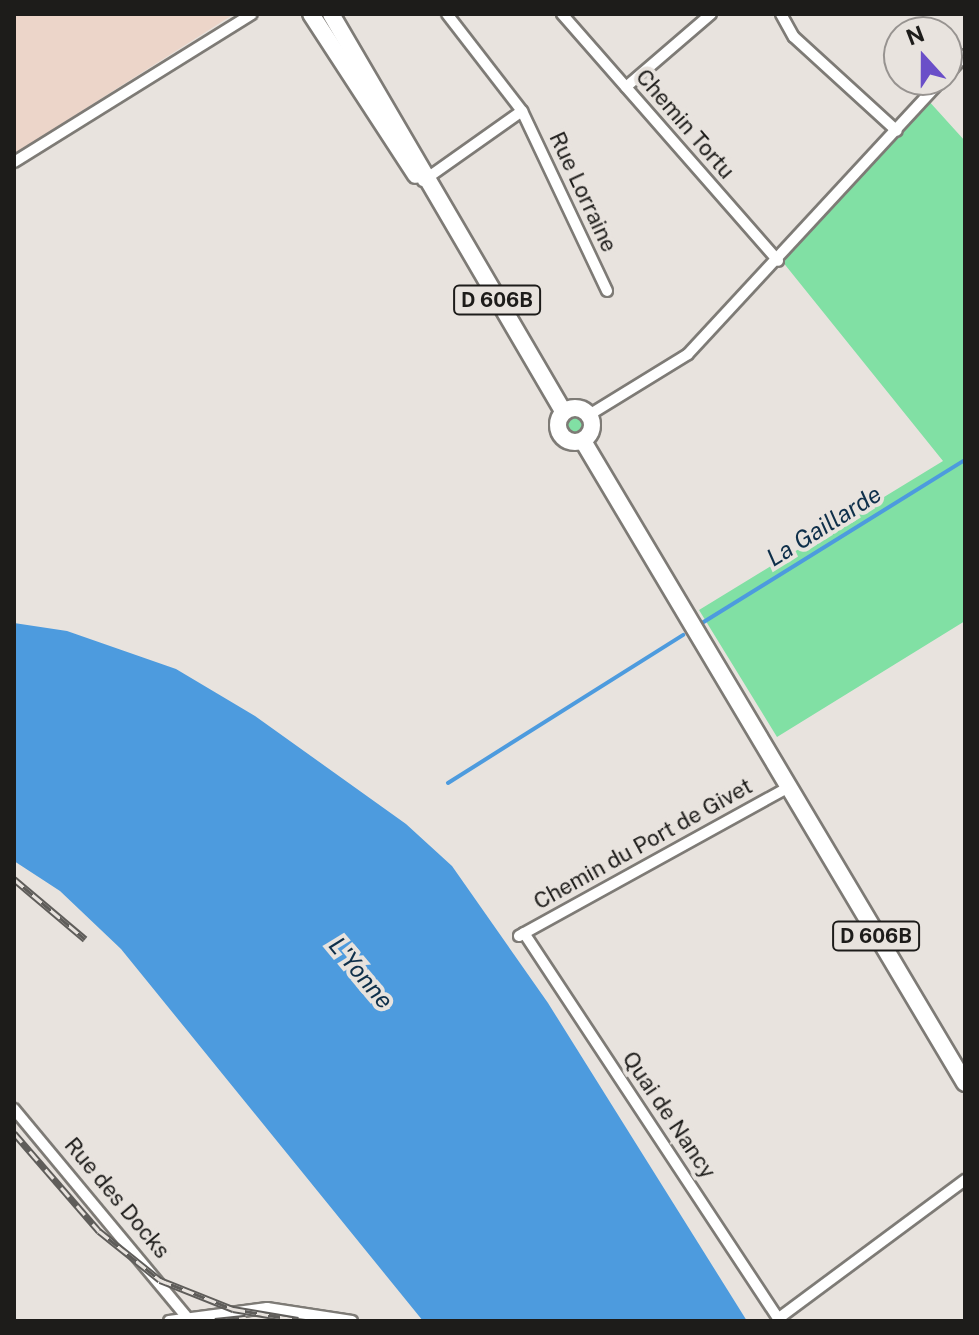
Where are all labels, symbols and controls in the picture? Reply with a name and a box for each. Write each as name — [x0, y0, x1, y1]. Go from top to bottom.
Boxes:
north arrow — [883, 16, 963, 96]
text: N — [902, 20, 928, 51]
street label: Chemin Tortu — [630, 64, 740, 184]
street label: Rue Lorraine — [544, 128, 622, 256]
road number: D 606B — [453, 284, 541, 316]
water label: La Gaillarde — [761, 479, 887, 573]
street label: Chemin du Port de Givet — [529, 773, 757, 915]
road number: D 606B — [832, 920, 920, 952]
water label: L'Yonne — [323, 931, 399, 1015]
street label: Quai de Nancy — [617, 1046, 721, 1184]
street label: Rue des Docks — [59, 1132, 175, 1264]

